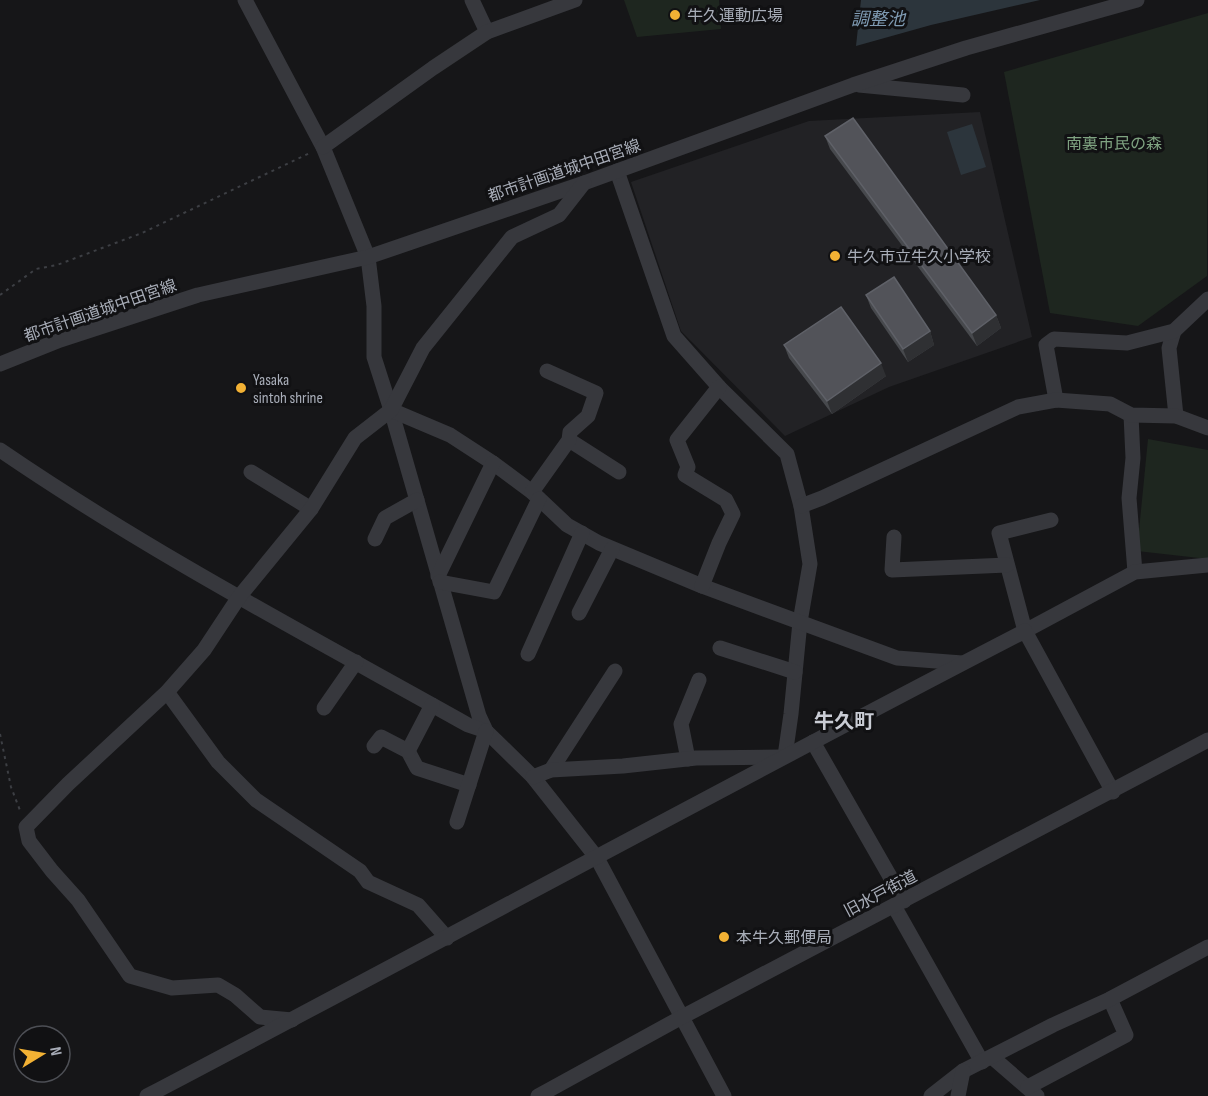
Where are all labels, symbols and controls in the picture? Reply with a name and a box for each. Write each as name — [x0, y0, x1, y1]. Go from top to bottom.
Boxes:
place label: 牛久運動広場 — [687, 7, 783, 26]
marker: 牛久運動広場 — [668, 8, 682, 22]
water label: 調整池 — [851, 9, 907, 30]
park label: 南裏市民の森 — [1066, 135, 1162, 154]
street label: 都市計画道城中田宮線 — [486, 136, 643, 206]
place label: 牛久市立牛久小学校 — [847, 248, 991, 267]
marker: 牛久市立牛久小学校 — [828, 249, 842, 263]
street label: 都市計画道城中田宮線 — [22, 276, 179, 346]
place label: Yasaka sintoh shrine — [253, 371, 323, 408]
marker: Yasaka sintoh shrine — [234, 381, 248, 395]
district label: 牛久町 — [814, 710, 874, 734]
street label: 旧水戸街道 — [841, 867, 920, 921]
place label: 本牛久郵便局 — [736, 929, 832, 948]
marker: 本牛久郵便局 — [717, 930, 731, 944]
north arrow — [12, 1024, 72, 1084]
text: N — [45, 1045, 65, 1057]

